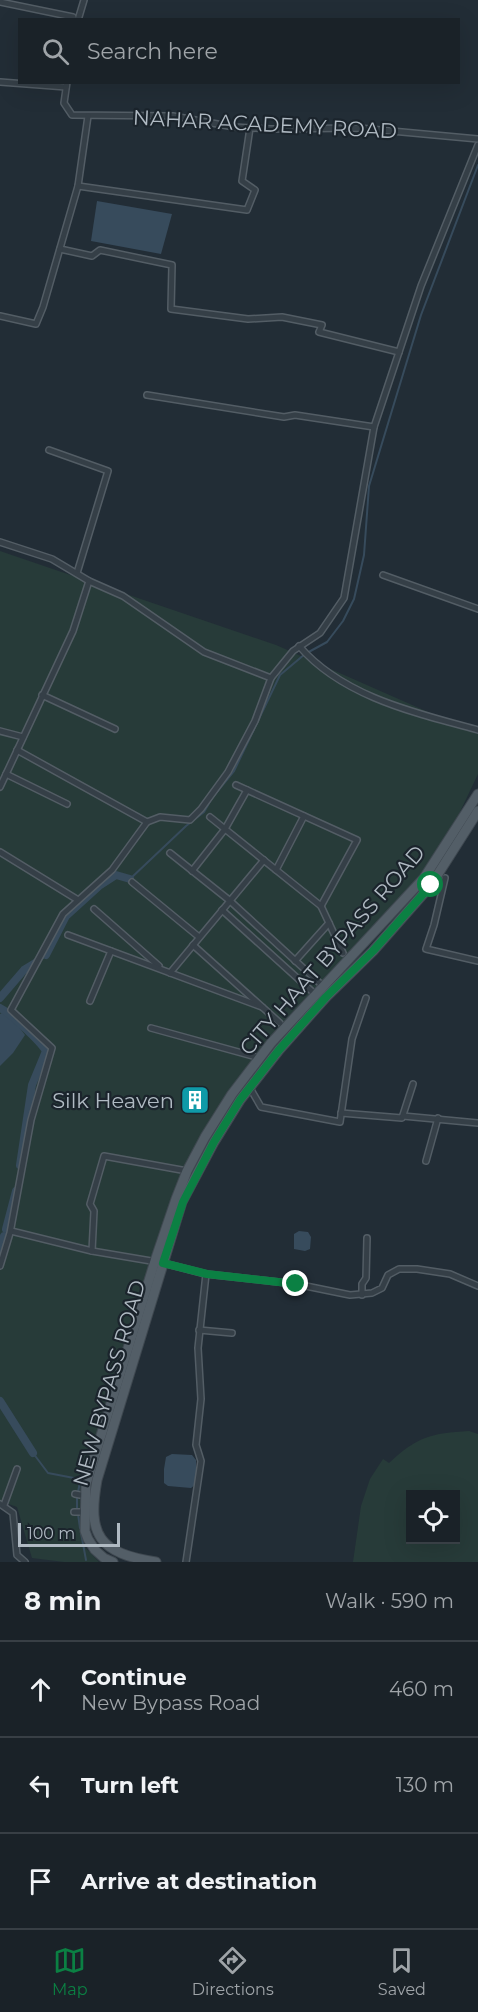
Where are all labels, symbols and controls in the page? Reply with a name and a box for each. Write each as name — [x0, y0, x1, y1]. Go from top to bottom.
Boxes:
search box — [18, 18, 460, 84]
icon: search — [39, 35, 72, 68]
text: Search here — [87, 38, 218, 65]
street label: NAHAR ACADEMY ROAD — [132, 105, 398, 143]
street label: CITY HAAT BYPASS ROAD — [234, 840, 430, 1060]
route start — [417, 871, 443, 897]
building icon: Silk Heaven — [179, 1084, 211, 1116]
place label: Silk Heaven — [52, 1088, 174, 1113]
route end — [282, 1270, 308, 1296]
street label: NEW BYPASS ROAD — [68, 1277, 150, 1489]
map controls — [406, 1490, 460, 1544]
button: locate — [406, 1490, 460, 1544]
scale bar — [18, 1520, 120, 1548]
text: 100 m — [27, 1524, 75, 1543]
text: 8 min — [24, 1585, 102, 1617]
text: Walk · 590 m — [325, 1589, 454, 1613]
text: Continue — [81, 1664, 187, 1691]
icon: ahead — [24, 1673, 57, 1706]
text: 460 m — [389, 1677, 454, 1701]
text: New Bypass Road — [81, 1691, 260, 1715]
icon: left — [24, 1769, 57, 1802]
text: Turn left — [81, 1772, 179, 1799]
text: 130 m — [396, 1773, 454, 1797]
icon: arrive — [24, 1865, 57, 1898]
text: Arrive at destination — [81, 1868, 317, 1895]
tab: Map — [52, 1944, 88, 1999]
tab: Directions — [192, 1944, 274, 1999]
tab: Saved — [378, 1944, 426, 1999]

